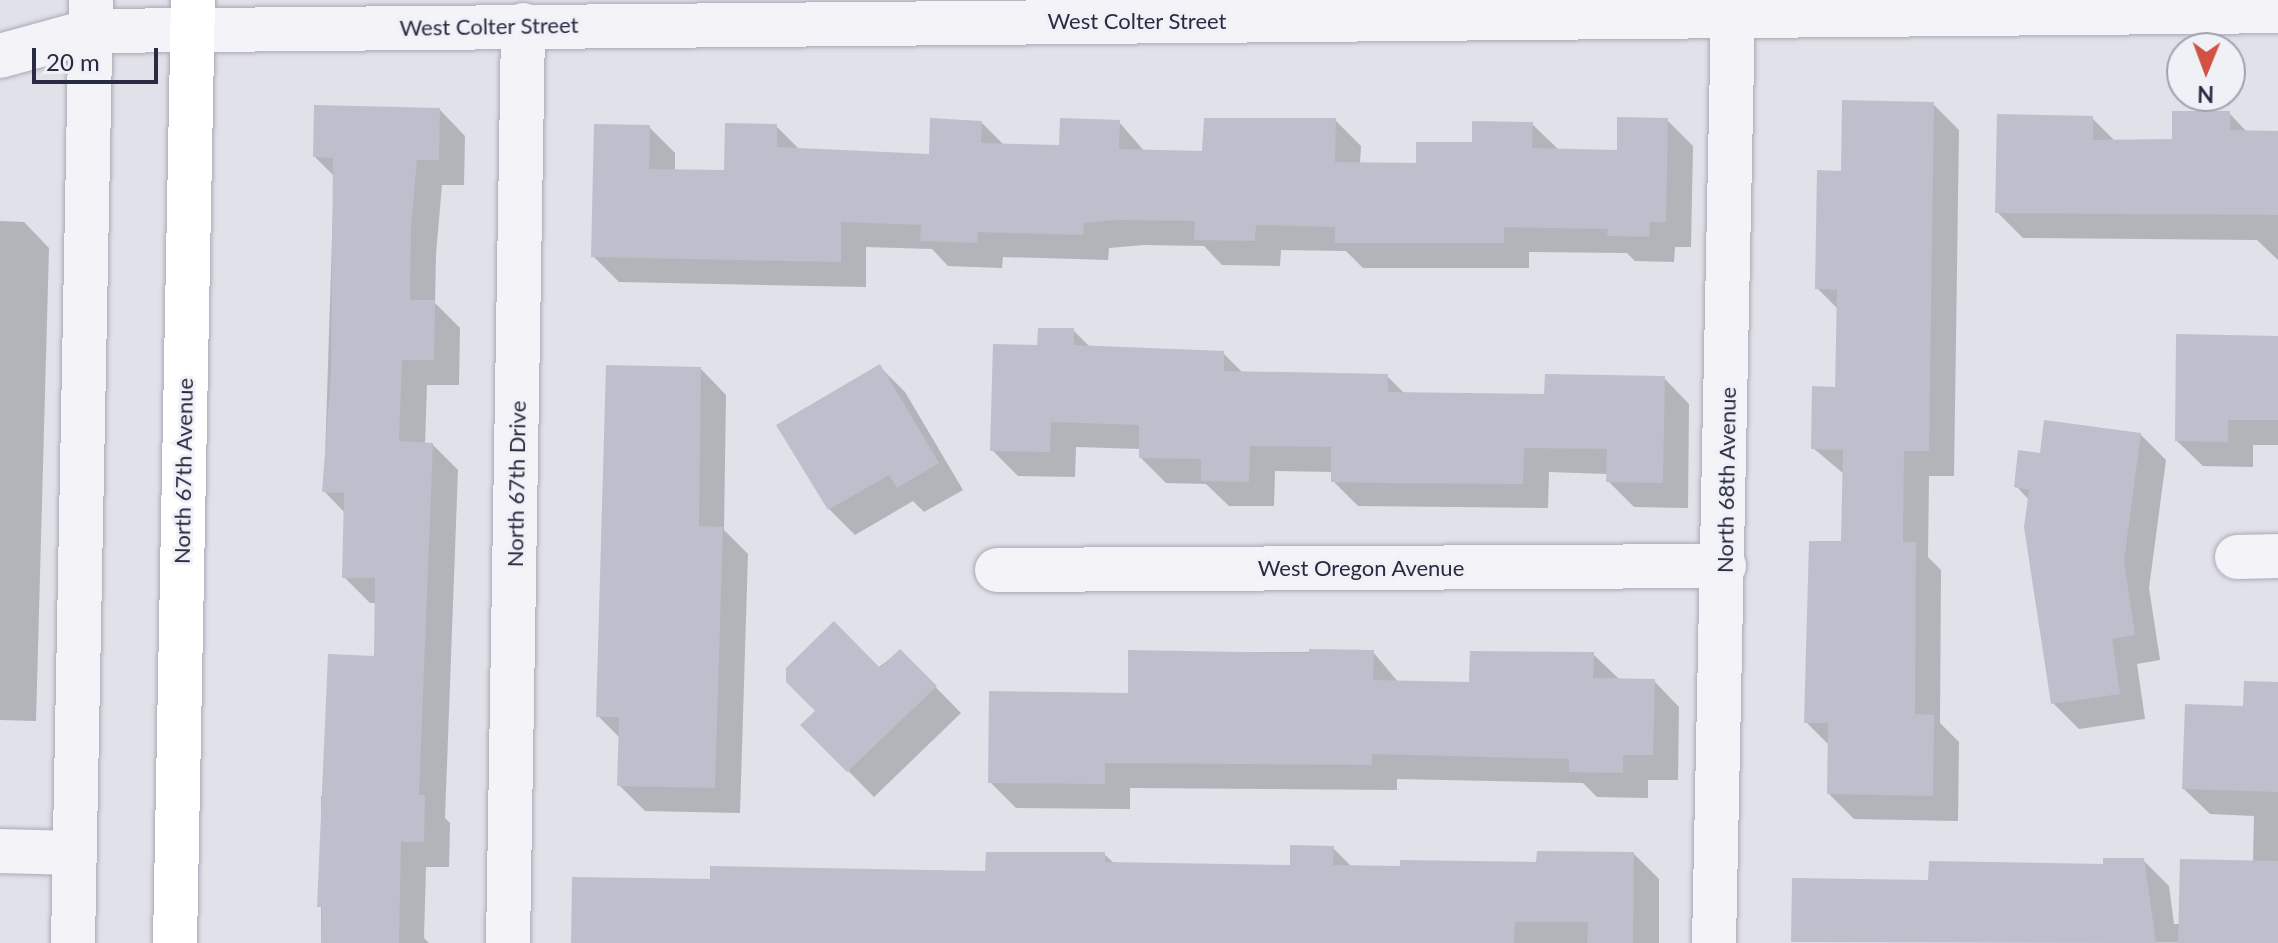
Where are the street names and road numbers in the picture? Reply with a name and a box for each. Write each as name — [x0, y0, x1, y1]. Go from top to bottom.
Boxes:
street label: West Colter Street — [1047, 8, 1227, 34]
street label: West Colter Street — [399, 11, 579, 41]
street label: North 67th Avenue — [168, 377, 198, 565]
street label: North 68th Avenue — [1711, 386, 1741, 574]
street label: North 67th Drive — [501, 401, 531, 567]
street label: West Oregon Avenue — [1257, 555, 1465, 581]

